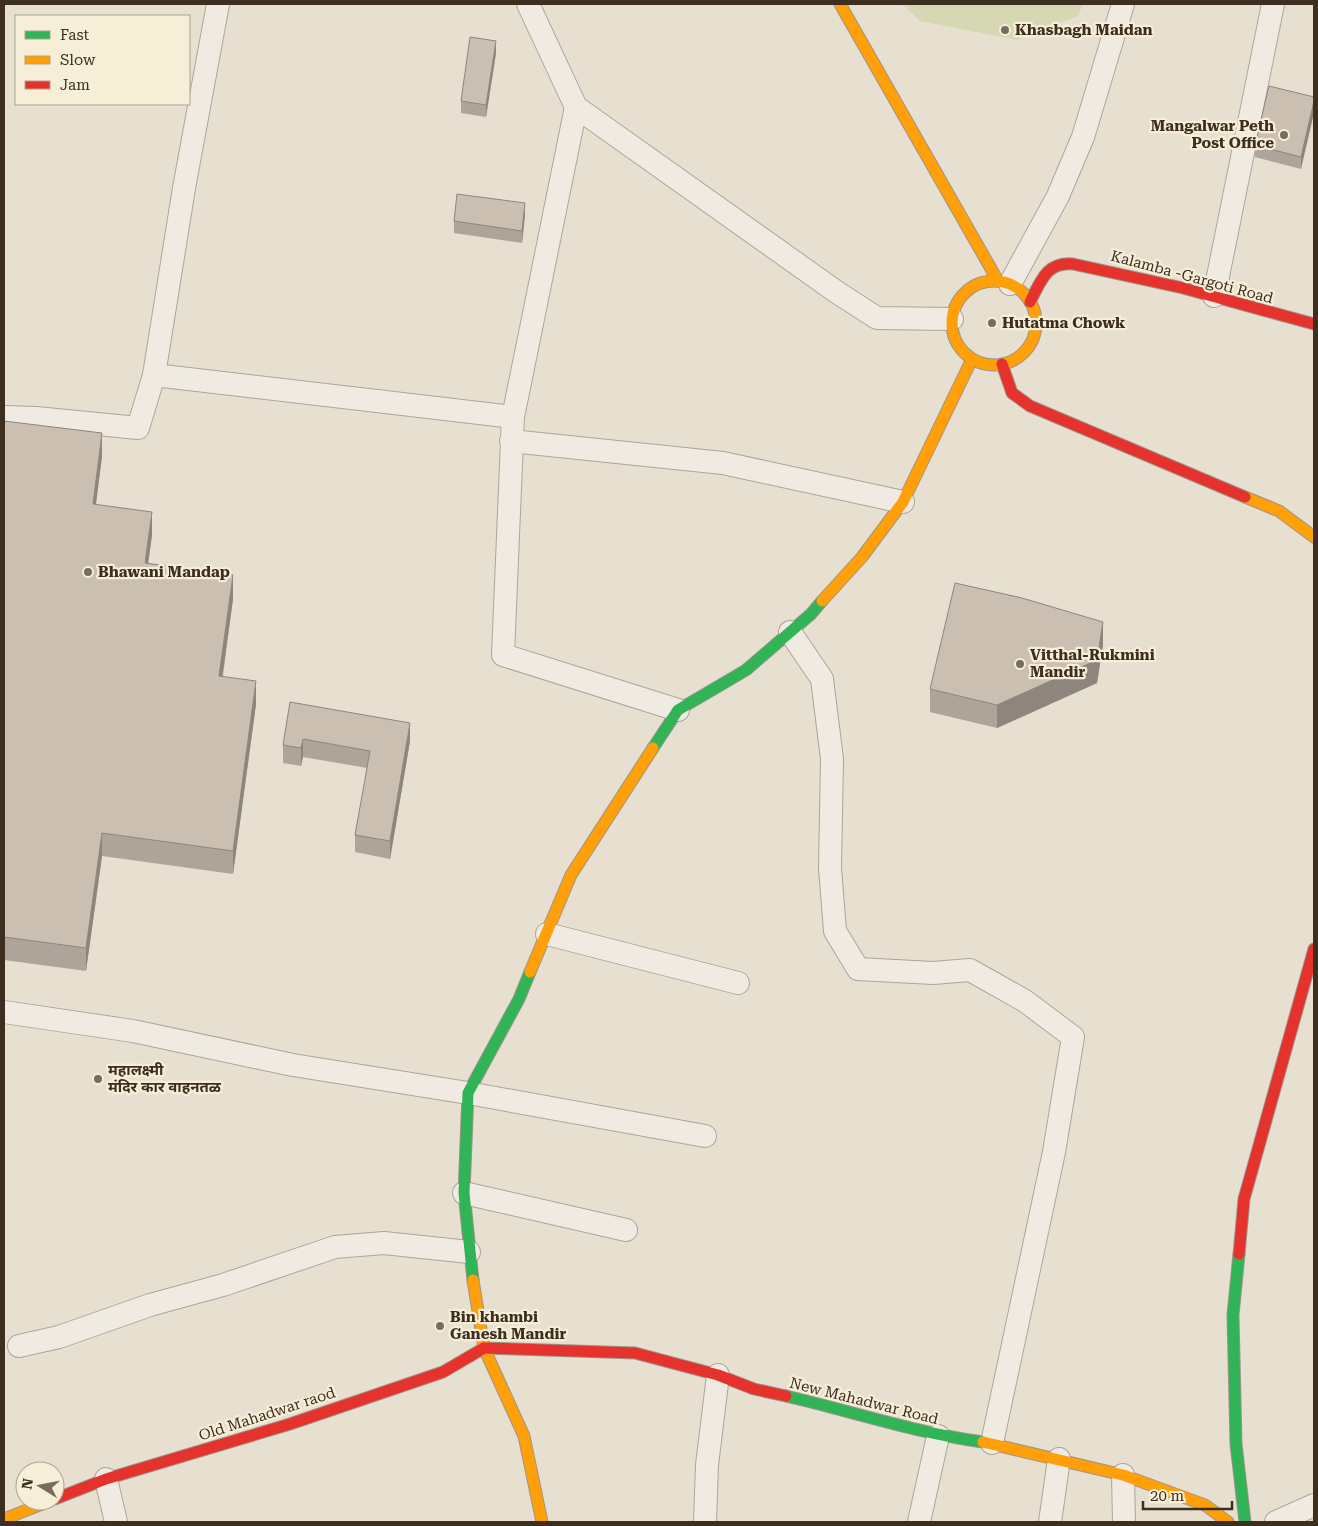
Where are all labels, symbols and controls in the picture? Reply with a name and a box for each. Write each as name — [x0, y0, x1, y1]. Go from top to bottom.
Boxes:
legend — [15, 15, 190, 105]
place label: Khasbagh Maidan — [1015, 21, 1153, 39]
marker: Khasbagh Maidan — [999, 24, 1011, 36]
text: Fast — [60, 26, 90, 44]
text: Slow — [60, 51, 96, 69]
text: Jam — [60, 76, 90, 94]
place label: Mangalwar Peth Post Office — [1151, 117, 1274, 152]
marker: Mangalwar Peth Post Office — [1278, 129, 1290, 141]
street label: Kalamba -Gargoti Road — [1109, 247, 1276, 307]
place label: Hutatma Chowk — [1002, 314, 1126, 332]
marker: Hutatma Chowk — [986, 317, 998, 329]
place label: Bhawani Mandap — [98, 563, 230, 581]
marker: Bhawani Mandap — [82, 566, 94, 578]
place label: Vitthal-Rukmini Mandir — [1030, 646, 1155, 681]
marker: Vitthal-Rukmini Mandir — [1014, 658, 1026, 670]
place label: महालक्ष्मी मंदिर कार वाहनतळ — [108, 1061, 222, 1096]
marker: महालक्ष्मी मंदिर कार वाहनतळ — [92, 1073, 104, 1085]
place label: Bin khambi Ganesh Mandir — [450, 1308, 566, 1343]
marker: Bin khambi Ganesh Mandir — [434, 1320, 446, 1332]
street label: New Mahadwar Road — [788, 1374, 941, 1428]
street label: Old Mahadwar raod — [196, 1383, 338, 1445]
north arrow — [15, 1461, 65, 1511]
text: N — [18, 1477, 36, 1490]
scale bar — [1143, 1478, 1232, 1510]
text: 20 m — [1150, 1487, 1185, 1505]

